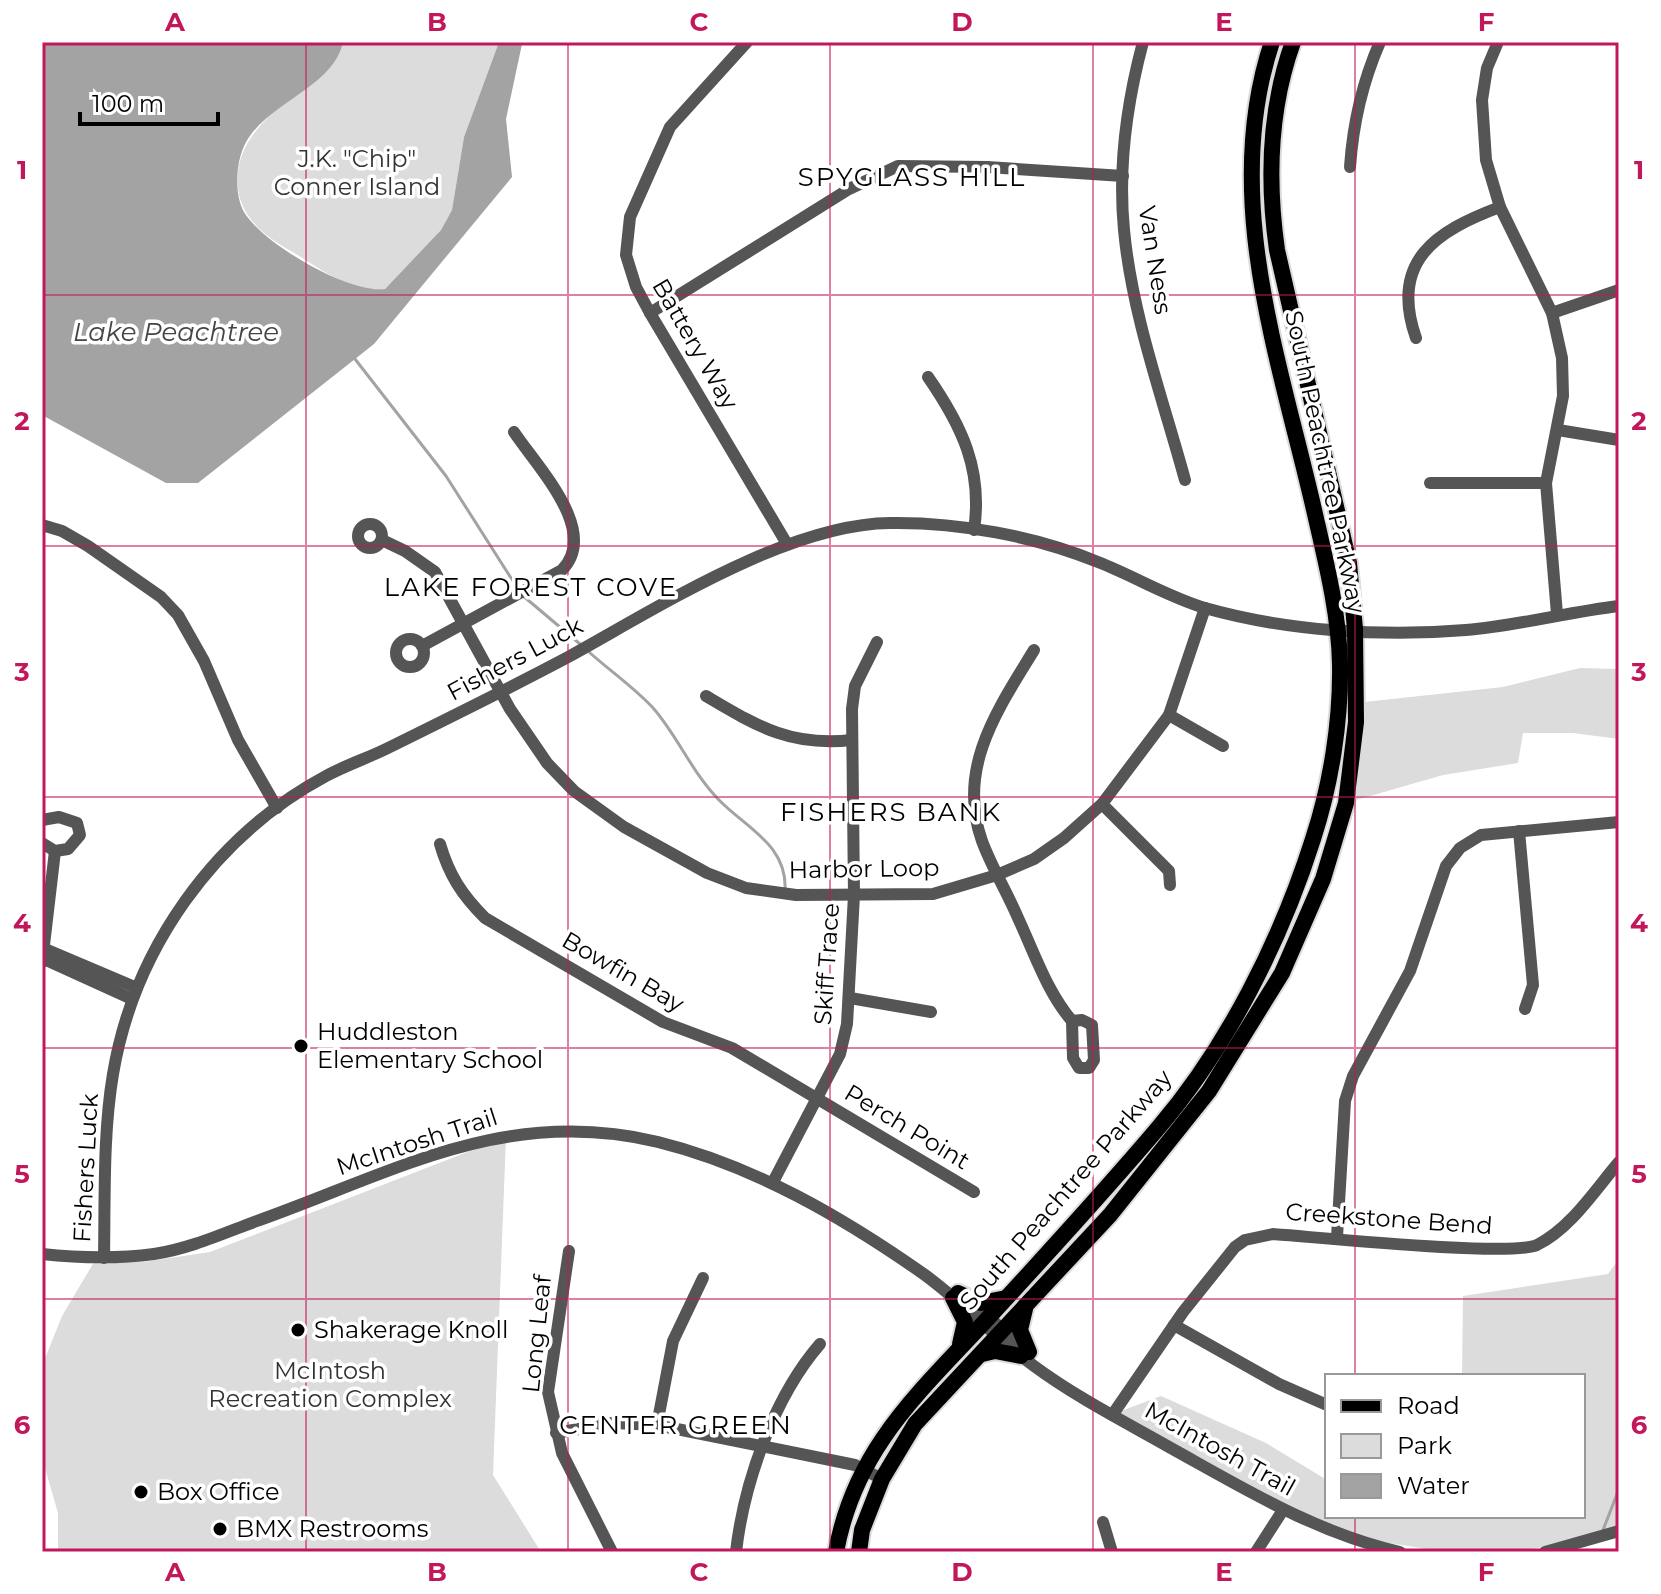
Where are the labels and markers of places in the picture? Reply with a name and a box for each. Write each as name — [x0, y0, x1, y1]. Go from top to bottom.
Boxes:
place label: Huddleston Elementary School — [317, 1017, 543, 1074]
marker: Huddleston Elementary School — [292, 1037, 310, 1055]
place label: Shakerage Knoll — [314, 1315, 509, 1344]
marker: Shakerage Knoll — [289, 1321, 307, 1339]
place label: Box Office — [157, 1477, 280, 1506]
marker: Box Office — [132, 1483, 150, 1501]
place label: BMX Restrooms — [236, 1514, 428, 1543]
marker: BMX Restrooms — [211, 1520, 229, 1538]

